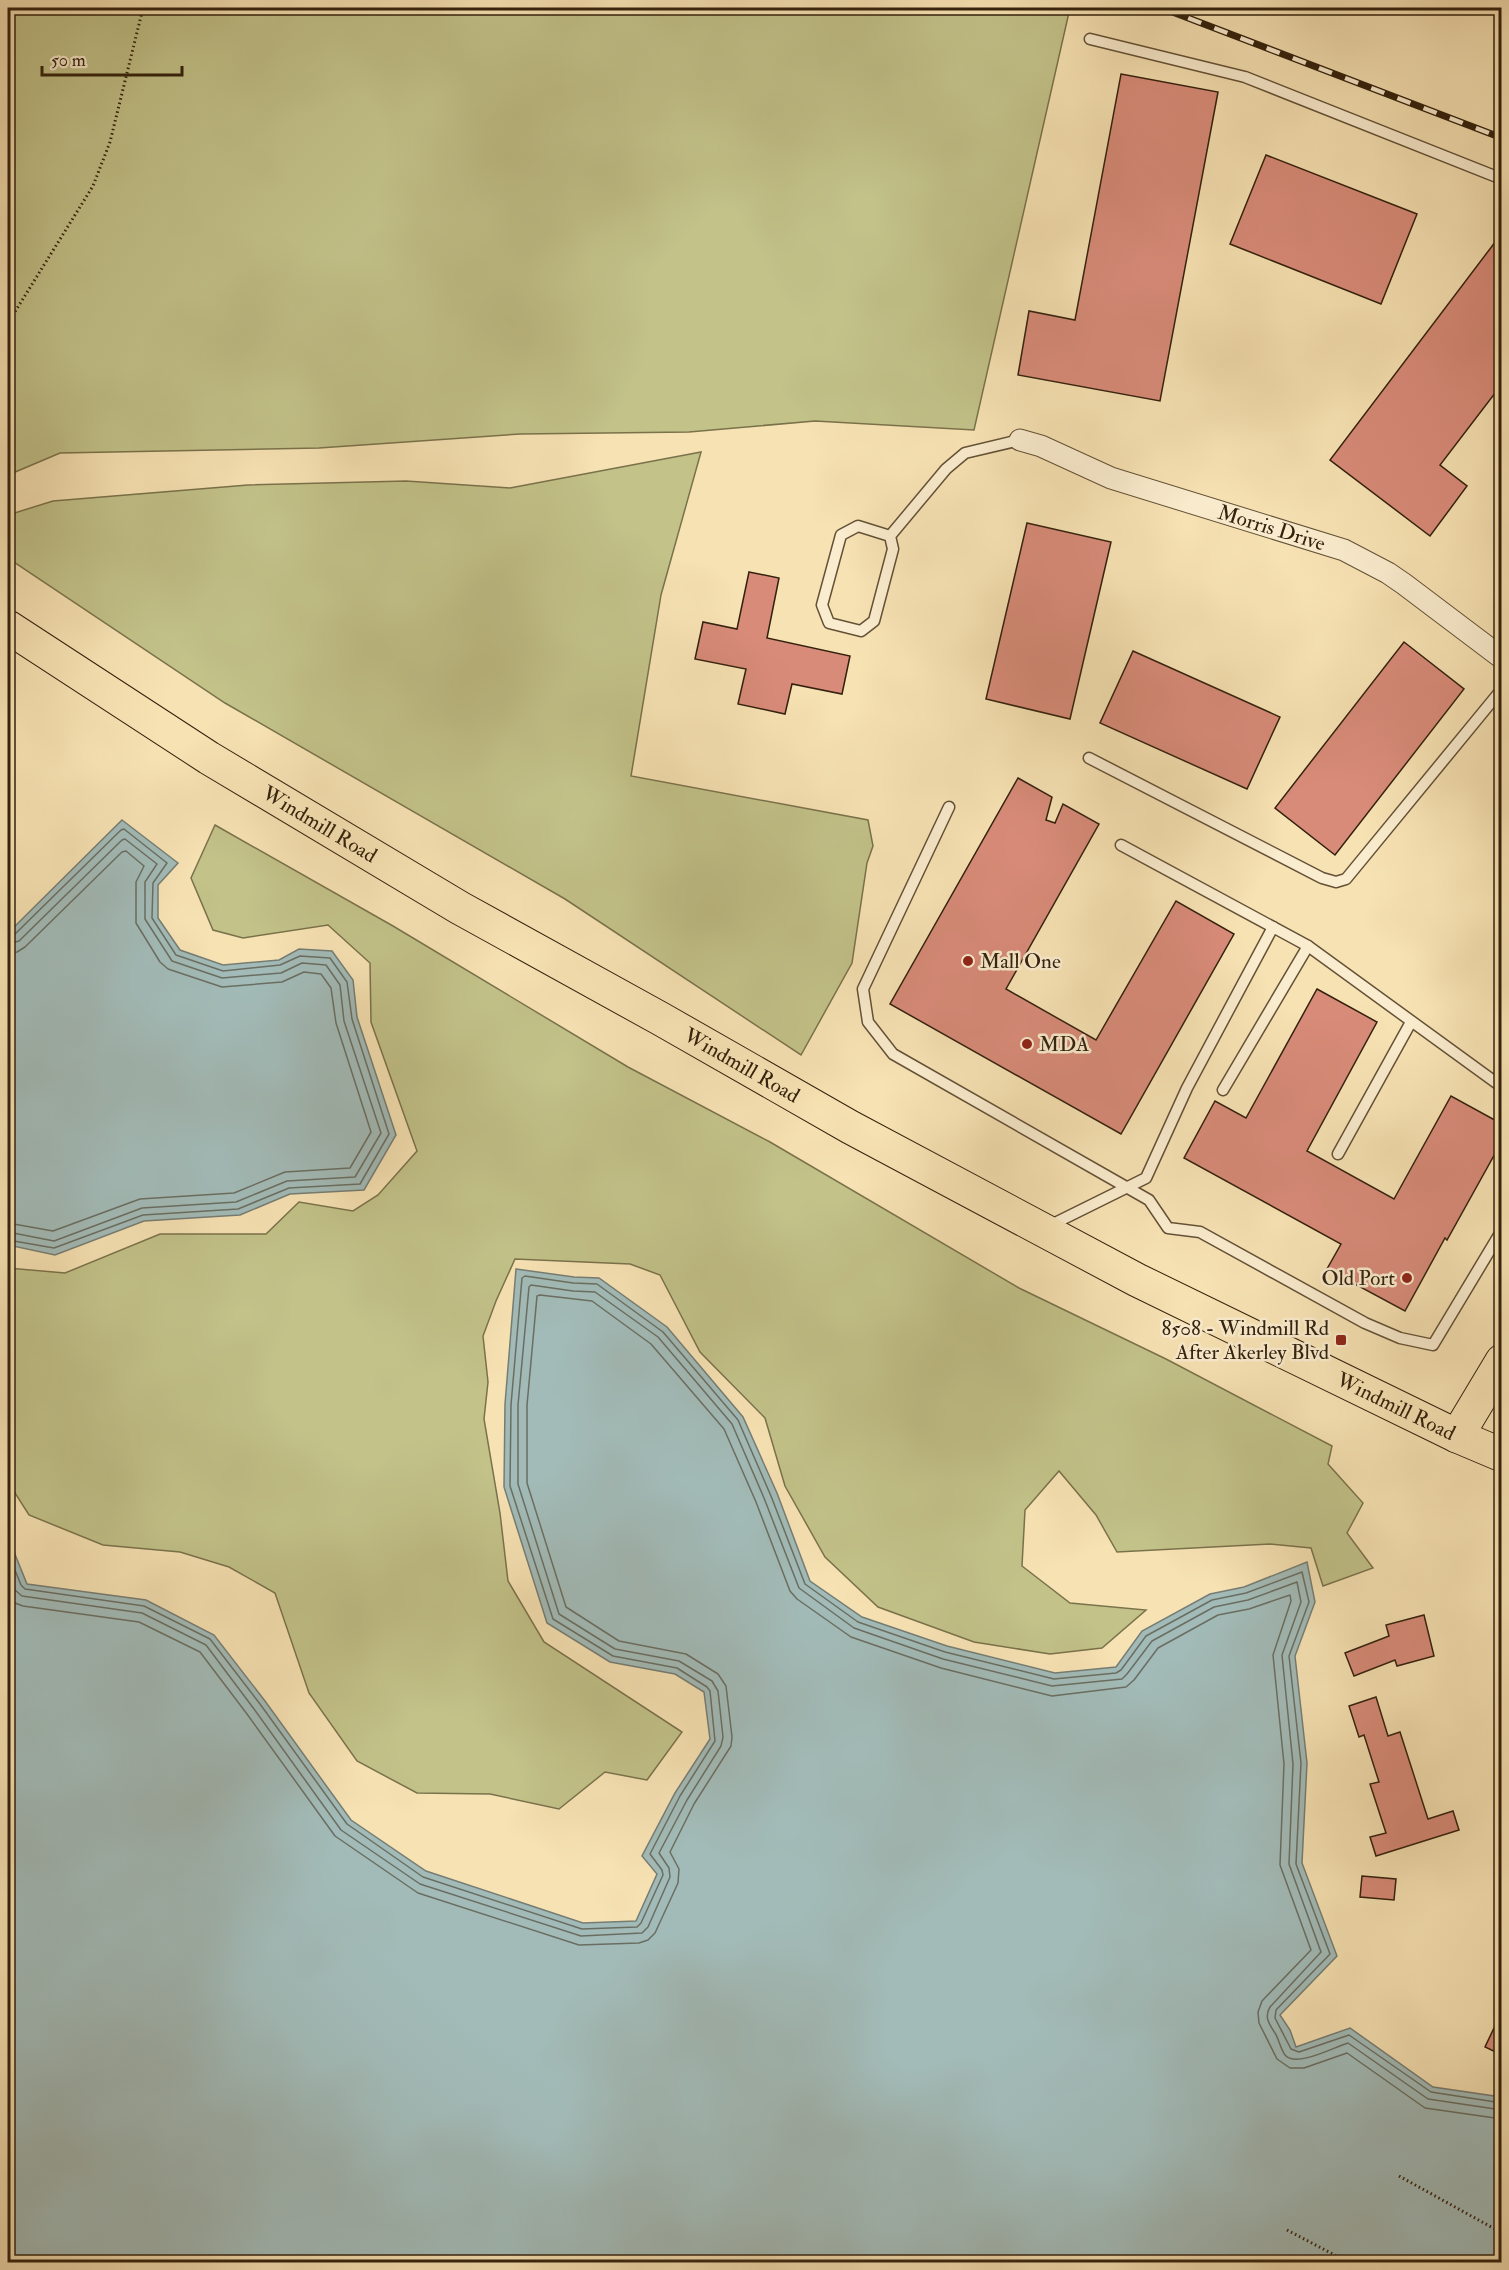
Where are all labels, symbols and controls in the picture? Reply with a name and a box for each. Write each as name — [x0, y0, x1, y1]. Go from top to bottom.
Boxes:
scale bar — [42, 39, 182, 77]
text: 50 m — [51, 49, 86, 72]
street label: Morris Drive — [1215, 498, 1329, 557]
street label: Windmill Road — [257, 779, 383, 869]
place label: Mall One — [980, 948, 1061, 975]
marker: Mall One — [961, 954, 975, 968]
street label: Windmill Road — [678, 1021, 805, 1109]
place label: MDA — [1039, 1031, 1089, 1058]
marker: MDA — [1020, 1037, 1034, 1051]
place label: Old Port — [1322, 1265, 1395, 1292]
marker: Old Port — [1400, 1271, 1414, 1285]
place label: 8508 - Windmill Rd After Akerley Blvd — [1161, 1315, 1330, 1366]
marker: 8508 - Windmill Rd After Akerley Blvd — [1334, 1333, 1348, 1347]
street label: Windmill Road — [1331, 1365, 1461, 1447]

